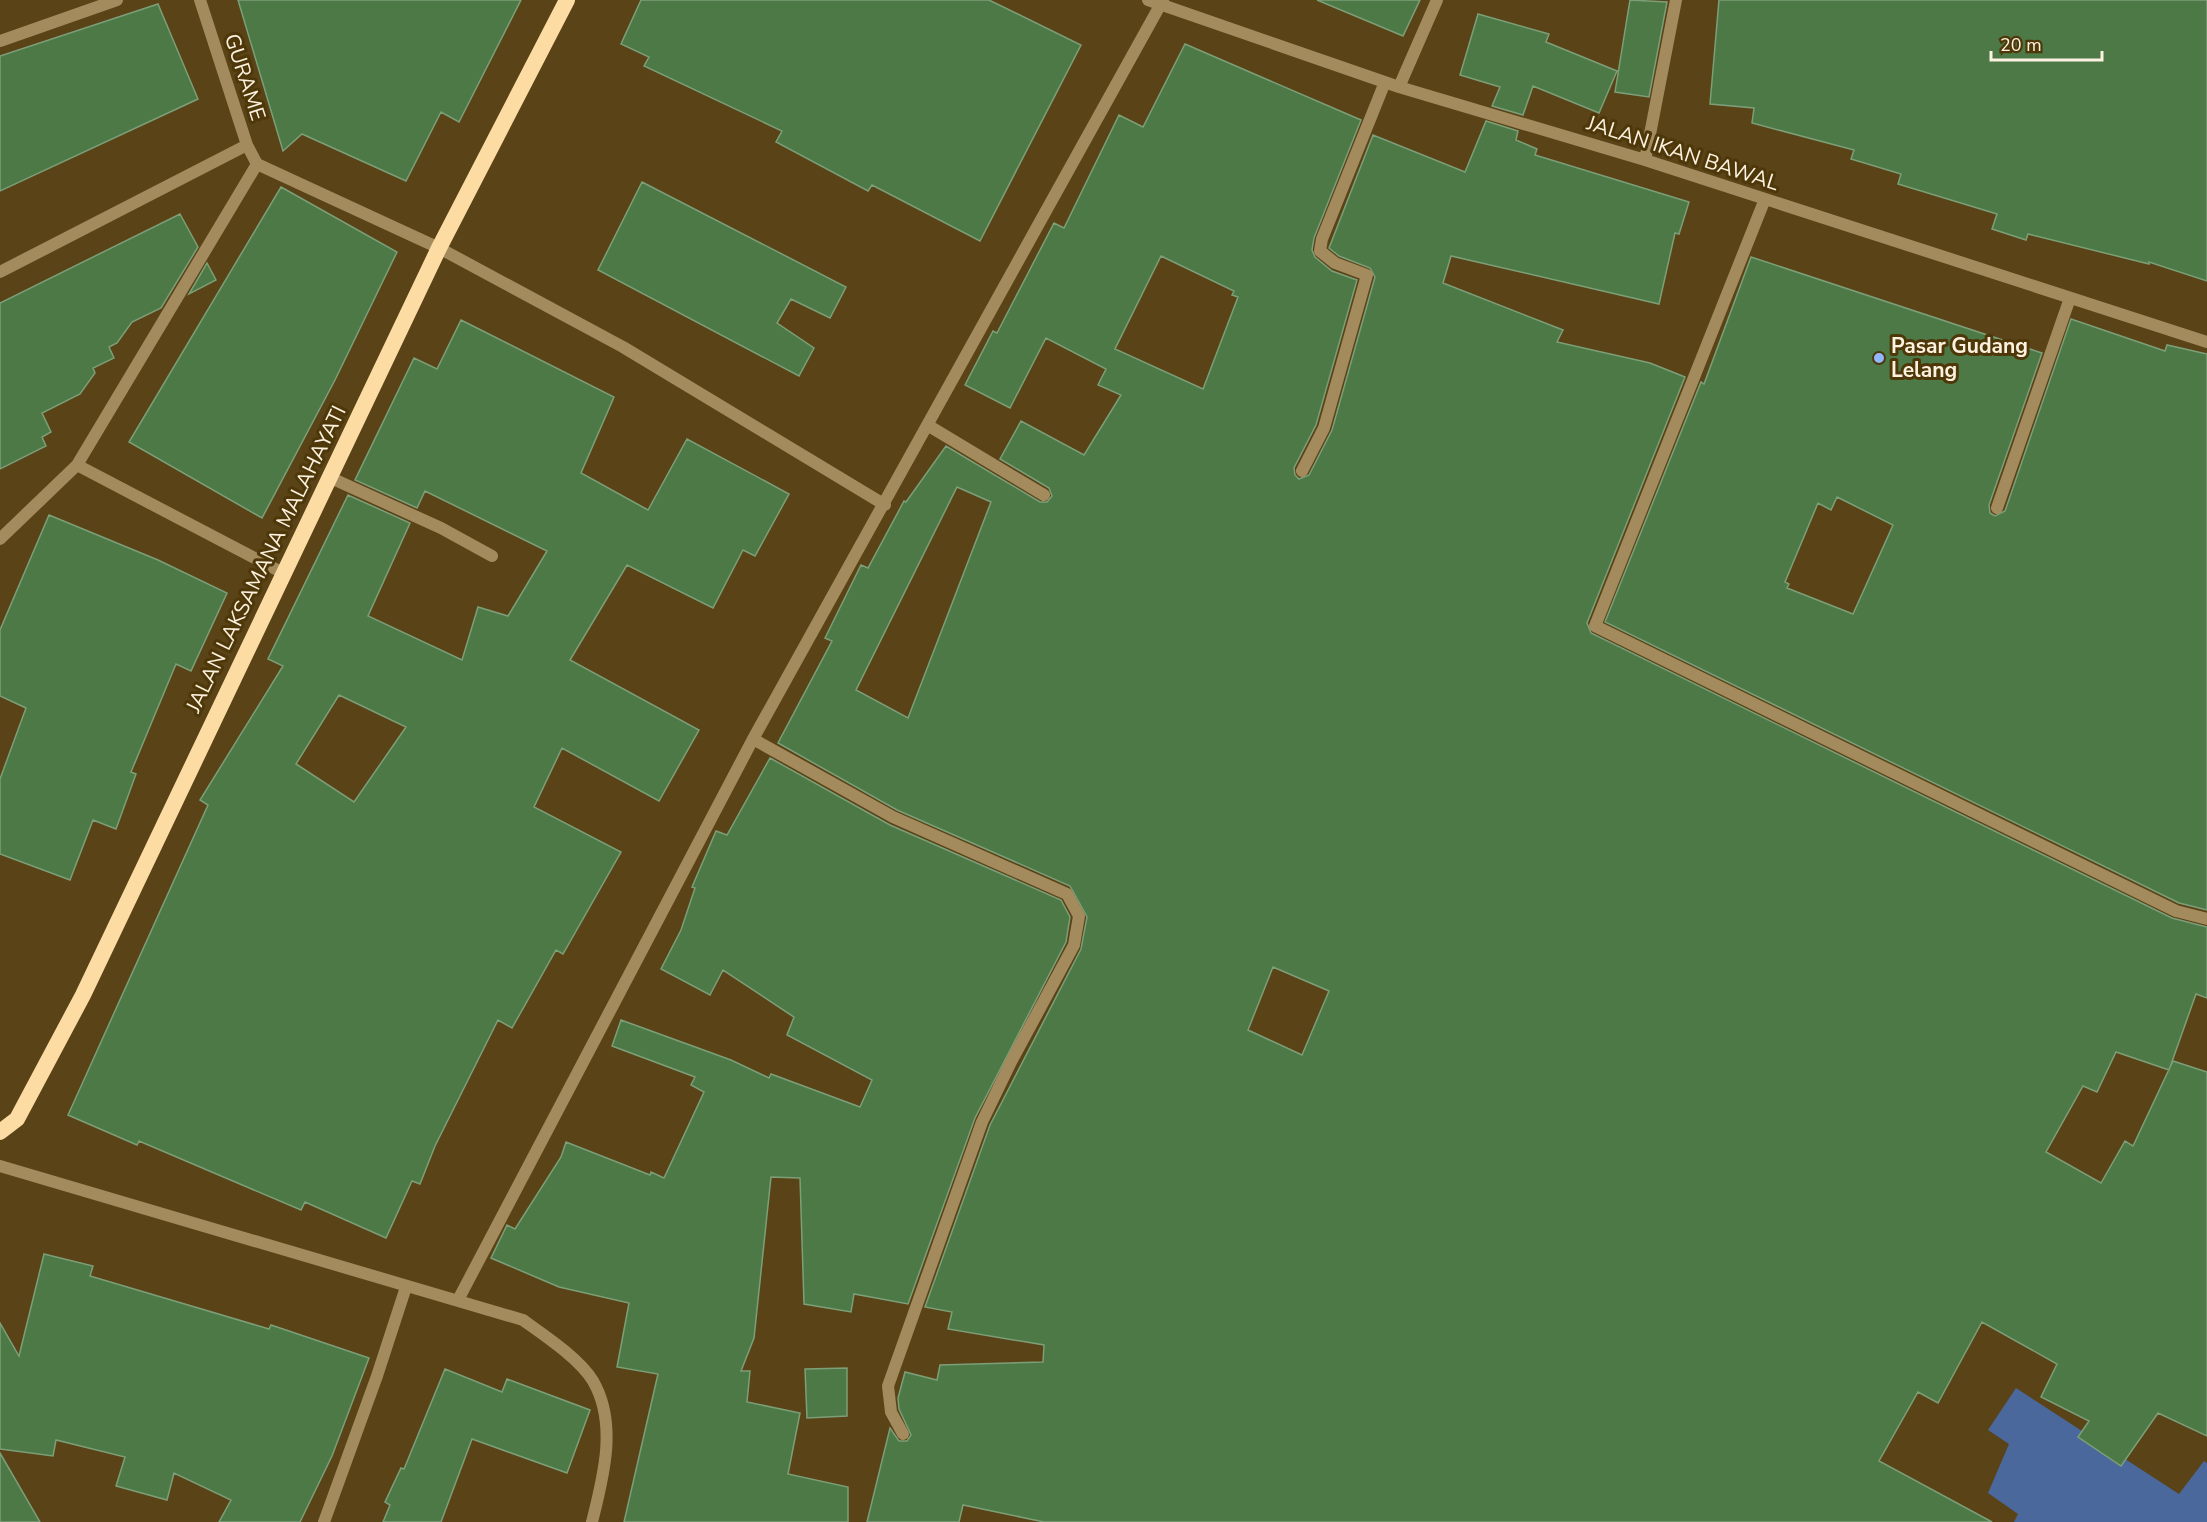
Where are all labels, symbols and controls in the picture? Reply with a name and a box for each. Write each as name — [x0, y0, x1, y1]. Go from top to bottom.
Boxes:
scale bar — [1991, 24, 2102, 62]
street label: GURAME — [218, 30, 272, 124]
text: 20 m — [2000, 33, 2042, 57]
street label: JALAN IKAN BAWAL — [1582, 108, 1783, 197]
place label: Pasar Gudang Lelang — [1891, 332, 2028, 384]
marker: Pasar Gudang Lelang — [1872, 351, 1886, 365]
street label: JALAN LAKSAMANA MALAHAYATI — [179, 401, 353, 718]

